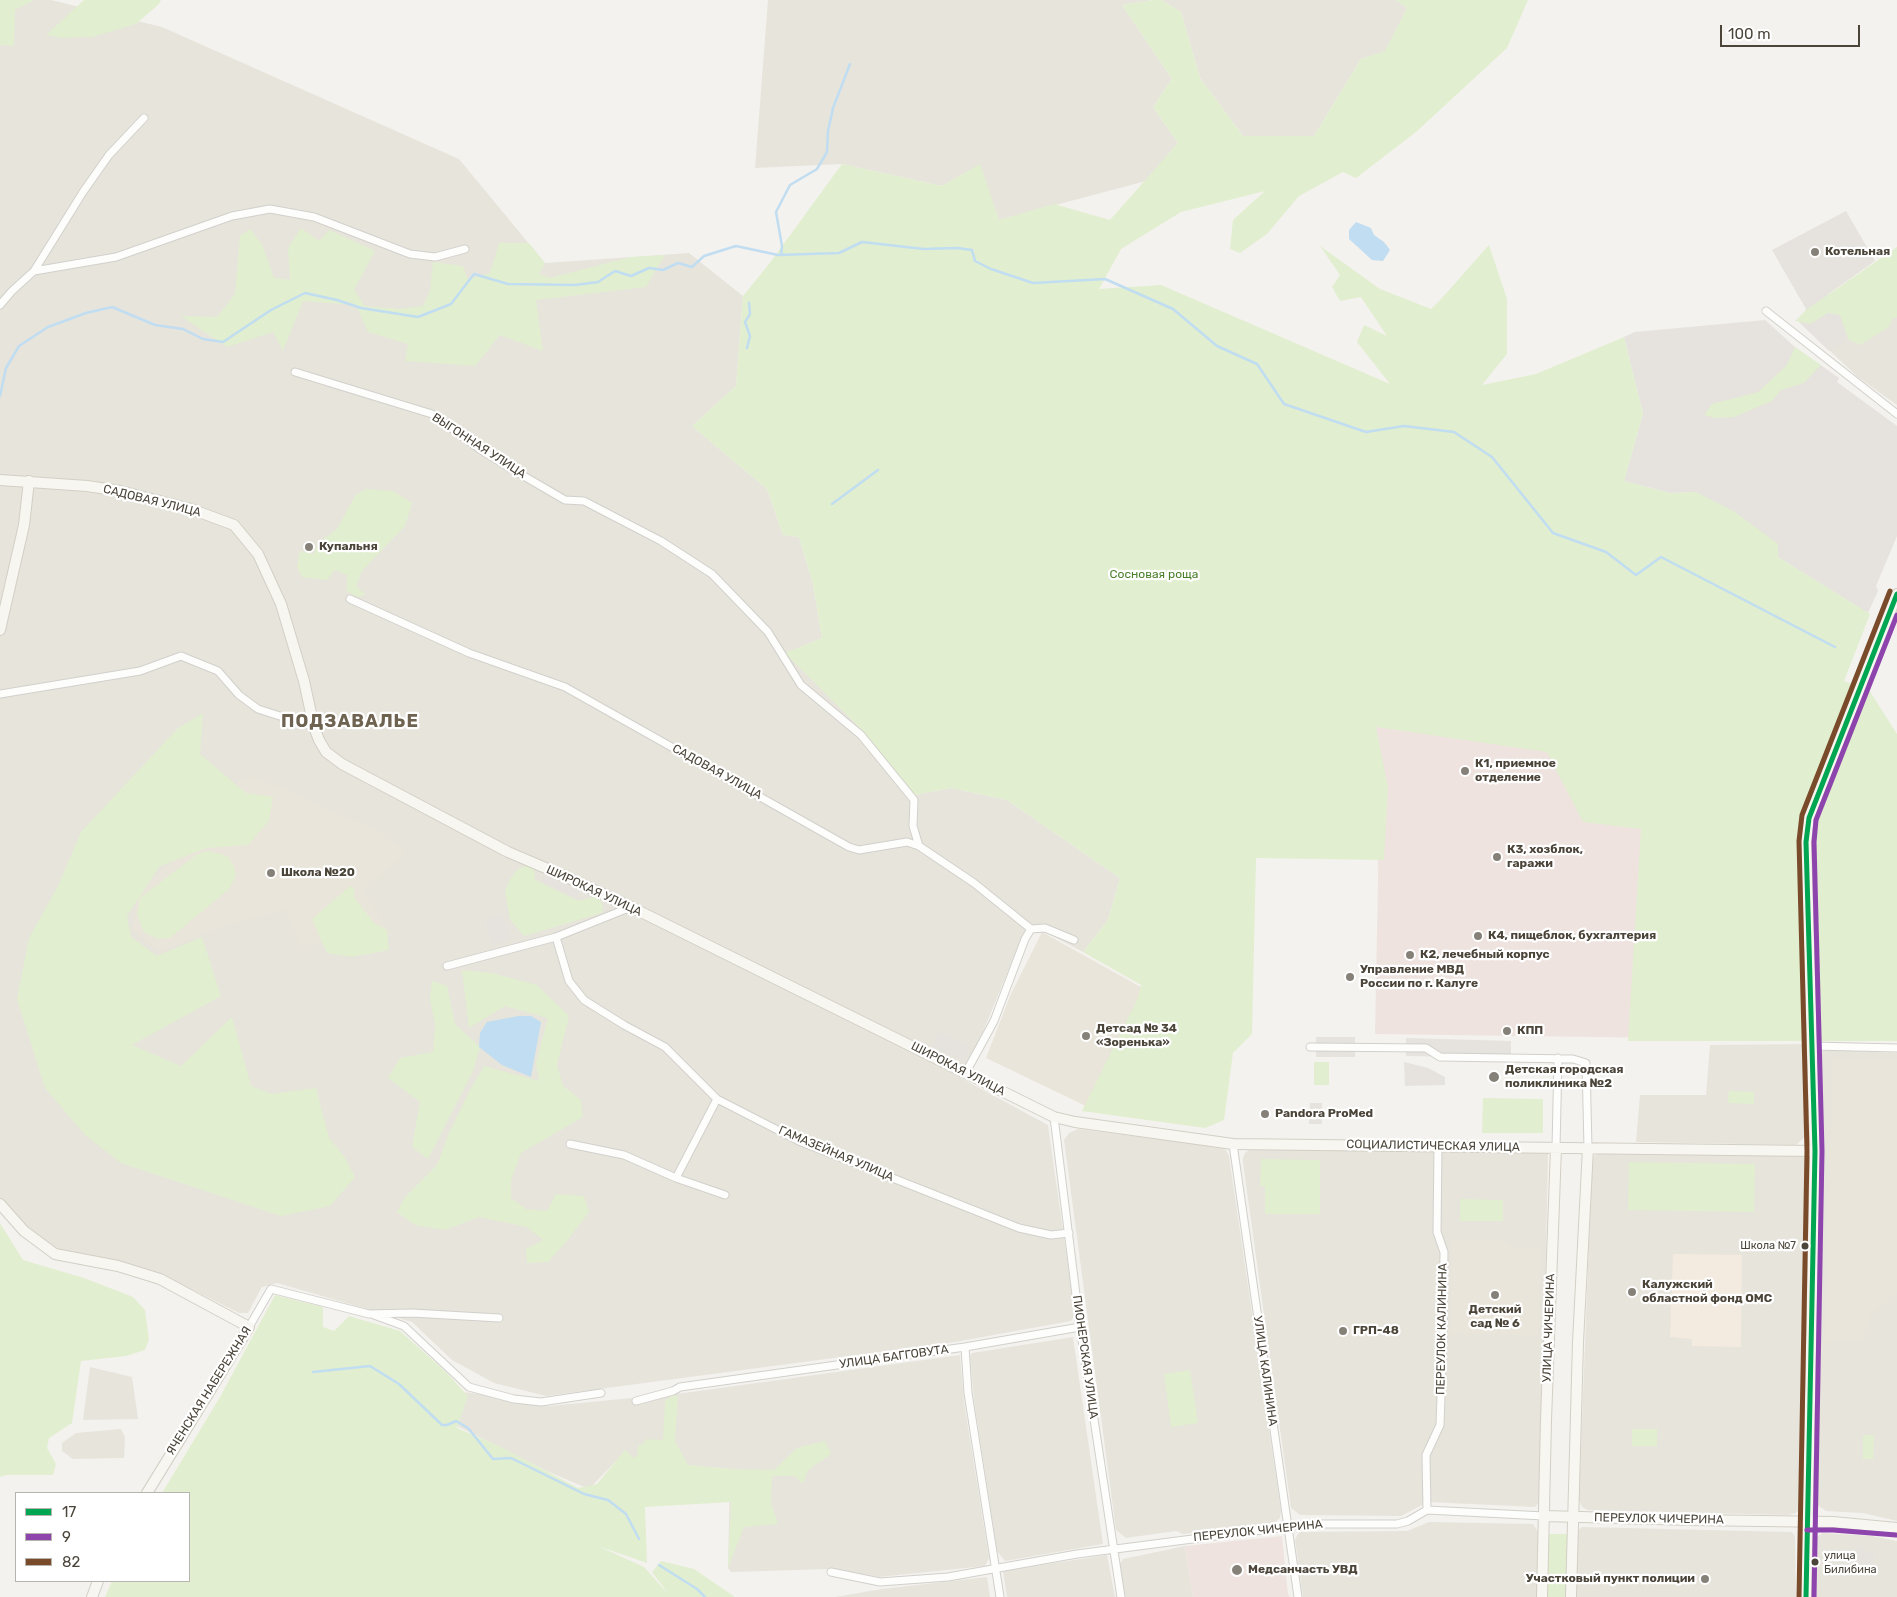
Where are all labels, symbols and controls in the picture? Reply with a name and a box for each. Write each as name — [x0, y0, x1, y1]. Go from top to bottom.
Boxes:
scale bar — [1722, 15, 1862, 47]
text: 100 m — [1728, 25, 1770, 43]
place label: Котельная — [1825, 245, 1890, 259]
marker: Котельная — [1809, 246, 1821, 258]
street label: ВЫГОННАЯ УЛИЦА — [429, 410, 529, 482]
street label: САДОВАЯ УЛИЦА — [102, 482, 202, 520]
place label: Купальня — [319, 540, 378, 554]
marker: Купальня — [303, 541, 315, 553]
park label: Сосновая роща — [1110, 568, 1198, 582]
district label: ПОДЗАВАЛЬЕ — [280, 711, 420, 733]
street label: САДОВАЯ УЛИЦА — [670, 741, 764, 803]
place label: К1, приемное отделение — [1475, 757, 1556, 785]
marker: К1, приемное отделение — [1459, 765, 1471, 777]
place label: К3, хозблок, гаражи — [1507, 843, 1583, 871]
marker: К3, хозблок, гаражи — [1491, 851, 1503, 863]
street label: ШИРОКАЯ УЛИЦА — [544, 863, 644, 919]
place label: Школа №20 — [281, 866, 355, 880]
marker: Школа №20 — [265, 867, 277, 879]
place label: К4, пищеблок, бухгалтерия — [1488, 929, 1656, 943]
marker: К4, пищеблок, бухгалтерия — [1472, 930, 1484, 942]
place label: К2, лечебный корпус — [1420, 948, 1550, 962]
marker: К2, лечебный корпус — [1404, 949, 1416, 961]
place label: Управление МВД России по г. Калуге — [1360, 963, 1478, 991]
marker: Управление МВД России по г. Калуге — [1344, 971, 1356, 983]
place label: Детсад № 34 «Зоренька» — [1096, 1022, 1177, 1050]
place label: КПП — [1517, 1024, 1543, 1038]
marker: КПП — [1501, 1025, 1513, 1037]
marker: Детсад № 34 «Зоренька» — [1080, 1030, 1092, 1042]
street label: ШИРОКАЯ УЛИЦА — [909, 1039, 1007, 1099]
place label: Детская городская поликлиника №2 — [1505, 1063, 1624, 1091]
marker: Детская городская поликлиника №2 — [1487, 1070, 1501, 1084]
place label: Pandora ProMed — [1275, 1107, 1373, 1121]
marker: Pandora ProMed — [1259, 1108, 1271, 1120]
street label: ГАМАЗЕЙНАЯ УЛИЦА — [776, 1123, 896, 1185]
street label: СОЦИАЛИСТИЧЕСКАЯ УЛИЦА — [1346, 1137, 1520, 1155]
place label: Школа №7 — [1740, 1239, 1796, 1253]
marker: Школа №7 — [1800, 1241, 1810, 1251]
street label: ПЕРЕУЛОК КАЛИНИНА — [1434, 1263, 1450, 1395]
street label: УЛИЦА ЧИЧЕРИНА — [1540, 1273, 1558, 1383]
place label: Калужский областной фонд ОМС — [1642, 1278, 1772, 1306]
marker: Калужский областной фонд ОМС — [1626, 1286, 1638, 1298]
marker: Детский сад № 6 — [1489, 1289, 1501, 1301]
street label: ПИОНЕРСКАЯ УЛИЦА — [1069, 1294, 1101, 1420]
place label: Детский сад № 6 — [1469, 1303, 1521, 1331]
street label: УЛИЦА КАЛИНИНА — [1250, 1315, 1280, 1427]
street label: ЯЧЕНСКАЯ НАБЕРЕЖНАЯ — [163, 1324, 255, 1458]
place label: ГРП-48 — [1353, 1324, 1399, 1338]
marker: ГРП-48 — [1337, 1325, 1349, 1337]
street label: УЛИЦА БАГГОВУТА — [838, 1342, 950, 1372]
legend — [15, 1492, 190, 1582]
text: 17 — [62, 1503, 76, 1521]
street label: ПЕРЕУЛОК ЧИЧЕРИНА — [1594, 1511, 1724, 1527]
street label: ПЕРЕУЛОК ЧИЧЕРИНА — [1193, 1517, 1323, 1545]
text: 9 — [62, 1528, 71, 1546]
place label: улица Билибина — [1824, 1549, 1877, 1575]
text: 82 — [62, 1553, 80, 1571]
marker: улица Билибина — [1810, 1557, 1820, 1567]
marker: Медсанчасть УВД — [1230, 1563, 1244, 1577]
place label: Медсанчасть УВД — [1248, 1563, 1358, 1577]
place label: Участковый пункт полиции — [1526, 1572, 1695, 1586]
marker: Участковый пункт полиции — [1699, 1573, 1711, 1585]

